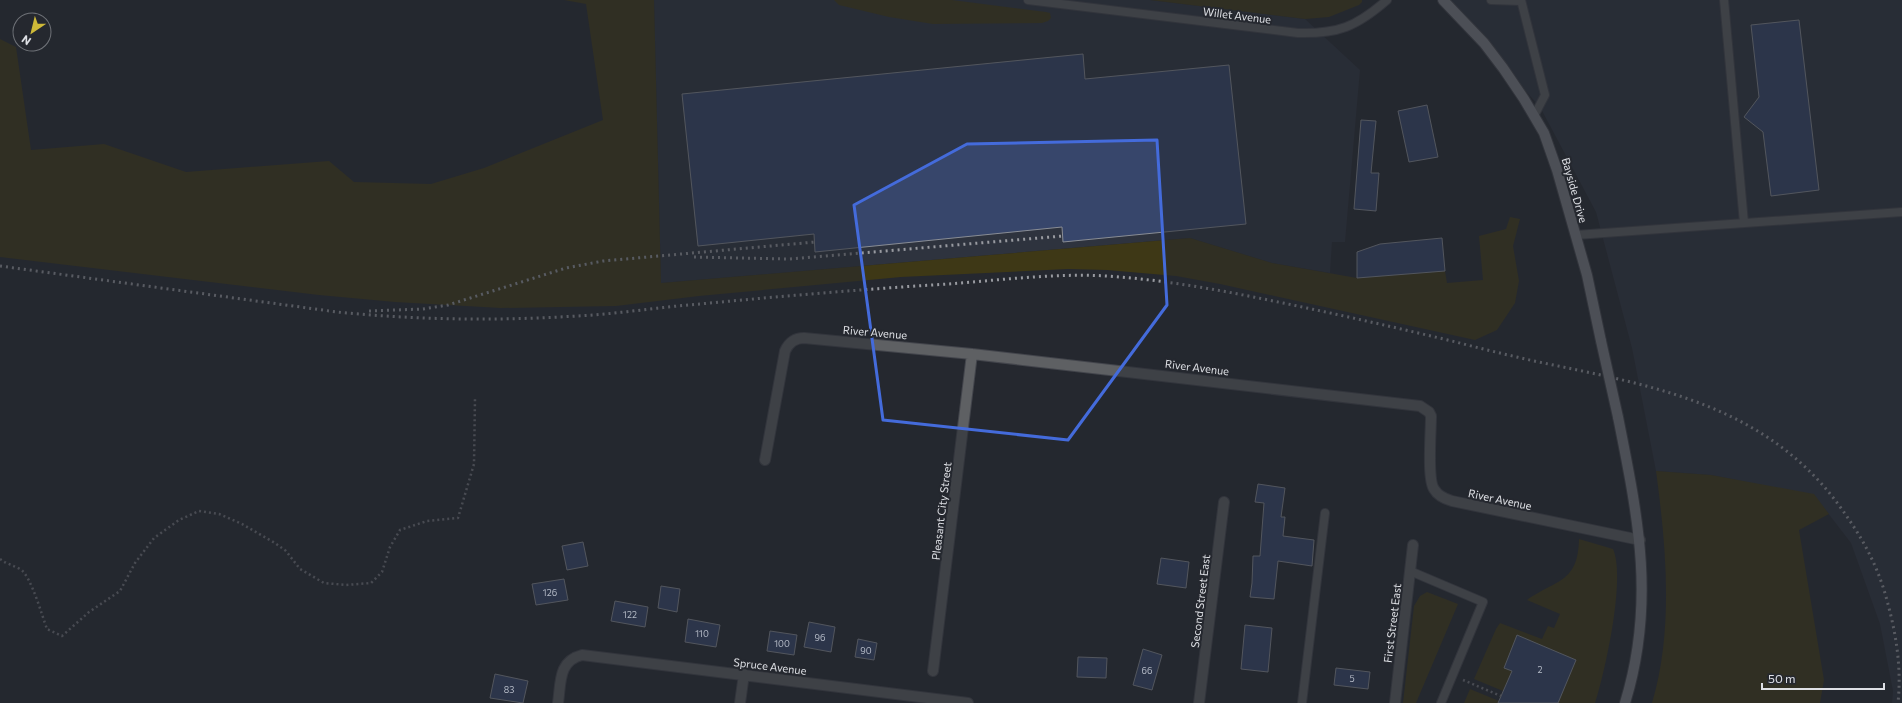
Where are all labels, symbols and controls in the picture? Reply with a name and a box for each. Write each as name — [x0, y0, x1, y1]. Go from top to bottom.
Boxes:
street label: Willet Avenue — [1202, 4, 1272, 26]
north arrow — [12, 12, 52, 52]
text: N — [19, 33, 33, 48]
street label: Bayside Drive — [1560, 156, 1591, 224]
street label: River Avenue — [842, 323, 908, 341]
street label: River Avenue — [1164, 357, 1230, 377]
street label: Pleasant City Street — [929, 461, 954, 561]
street label: River Avenue — [1467, 486, 1533, 512]
street label: Second Street East — [1188, 553, 1212, 648]
street label: First Street East — [1381, 582, 1403, 663]
house number: 126 — [543, 587, 557, 598]
house number: 122 — [623, 609, 637, 620]
house number: 110 — [695, 628, 709, 639]
house number: 96 — [815, 632, 825, 643]
house number: 100 — [774, 638, 790, 649]
house number: 90 — [860, 645, 872, 656]
street label: Spruce Avenue — [733, 655, 807, 677]
house number: 2 — [1538, 664, 1543, 675]
house number: 66 — [1142, 665, 1152, 676]
scale bar — [1762, 665, 1884, 691]
text: 50 m — [1768, 671, 1796, 685]
house number: 5 — [1349, 673, 1355, 684]
house number: 83 — [504, 684, 514, 695]

